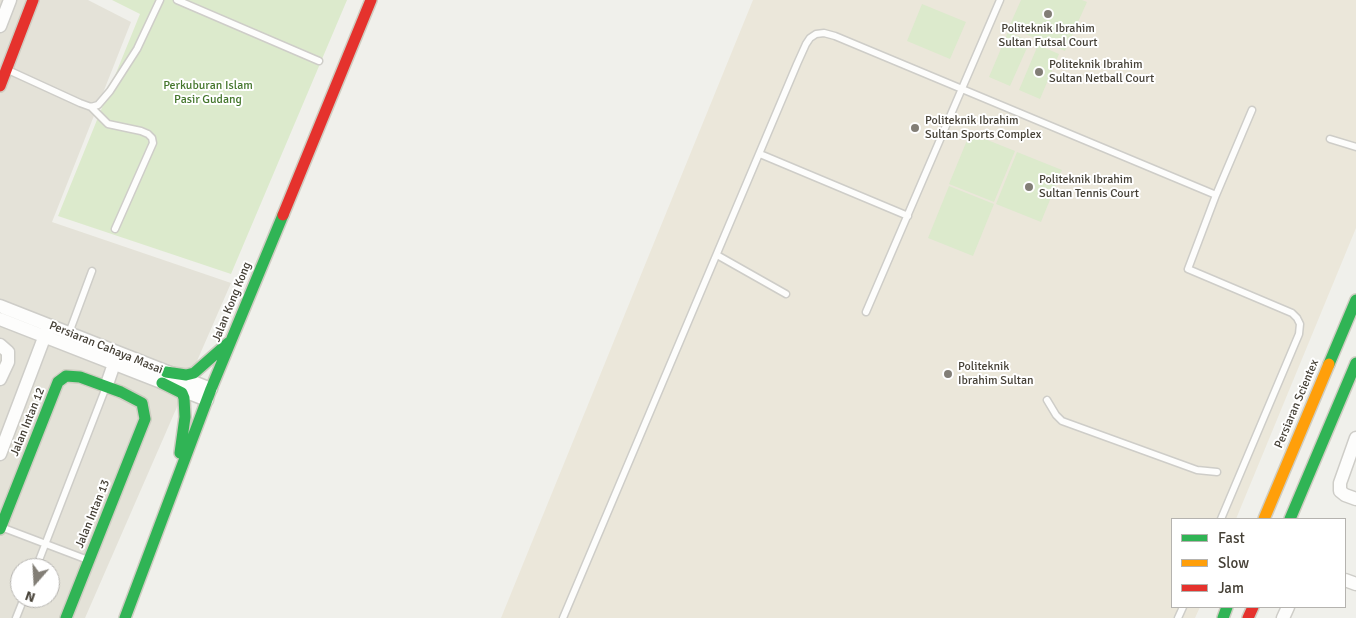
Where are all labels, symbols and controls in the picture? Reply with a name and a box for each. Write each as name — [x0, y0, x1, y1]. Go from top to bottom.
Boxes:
marker: Politeknik Ibrahim Sultan Futsal Court — [1042, 8, 1054, 20]
place label: Politeknik Ibrahim Sultan Futsal Court — [998, 22, 1098, 50]
place label: Politeknik Ibrahim Sultan Netball Court — [1049, 58, 1154, 86]
marker: Politeknik Ibrahim Sultan Netball Court — [1033, 66, 1045, 78]
park label: Perkuburan Islam Pasir Gudang — [163, 79, 253, 107]
place label: Politeknik Ibrahim Sultan Sports Complex — [925, 114, 1041, 142]
marker: Politeknik Ibrahim Sultan Sports Complex — [909, 122, 921, 134]
place label: Politeknik Ibrahim Sultan Tennis Court — [1039, 173, 1139, 201]
marker: Politeknik Ibrahim Sultan Tennis Court — [1023, 181, 1035, 193]
street label: Jalan Kong Kong — [209, 260, 255, 344]
street label: Persiaran Cahaya Masai — [47, 319, 165, 377]
street label: Persiaran Scientex — [1272, 357, 1322, 451]
place label: Politeknik Ibrahim Sultan — [958, 360, 1034, 388]
marker: Politeknik Ibrahim Sultan — [942, 368, 954, 380]
street label: Jalan Intan 12 — [8, 386, 48, 458]
street label: Jalan Intan 13 — [73, 478, 113, 550]
legend — [1171, 518, 1346, 608]
text: Fast — [1218, 529, 1245, 547]
text: Slow — [1218, 554, 1249, 572]
north arrow — [10, 558, 60, 608]
text: Jam — [1218, 579, 1244, 597]
text: N — [23, 587, 38, 606]

